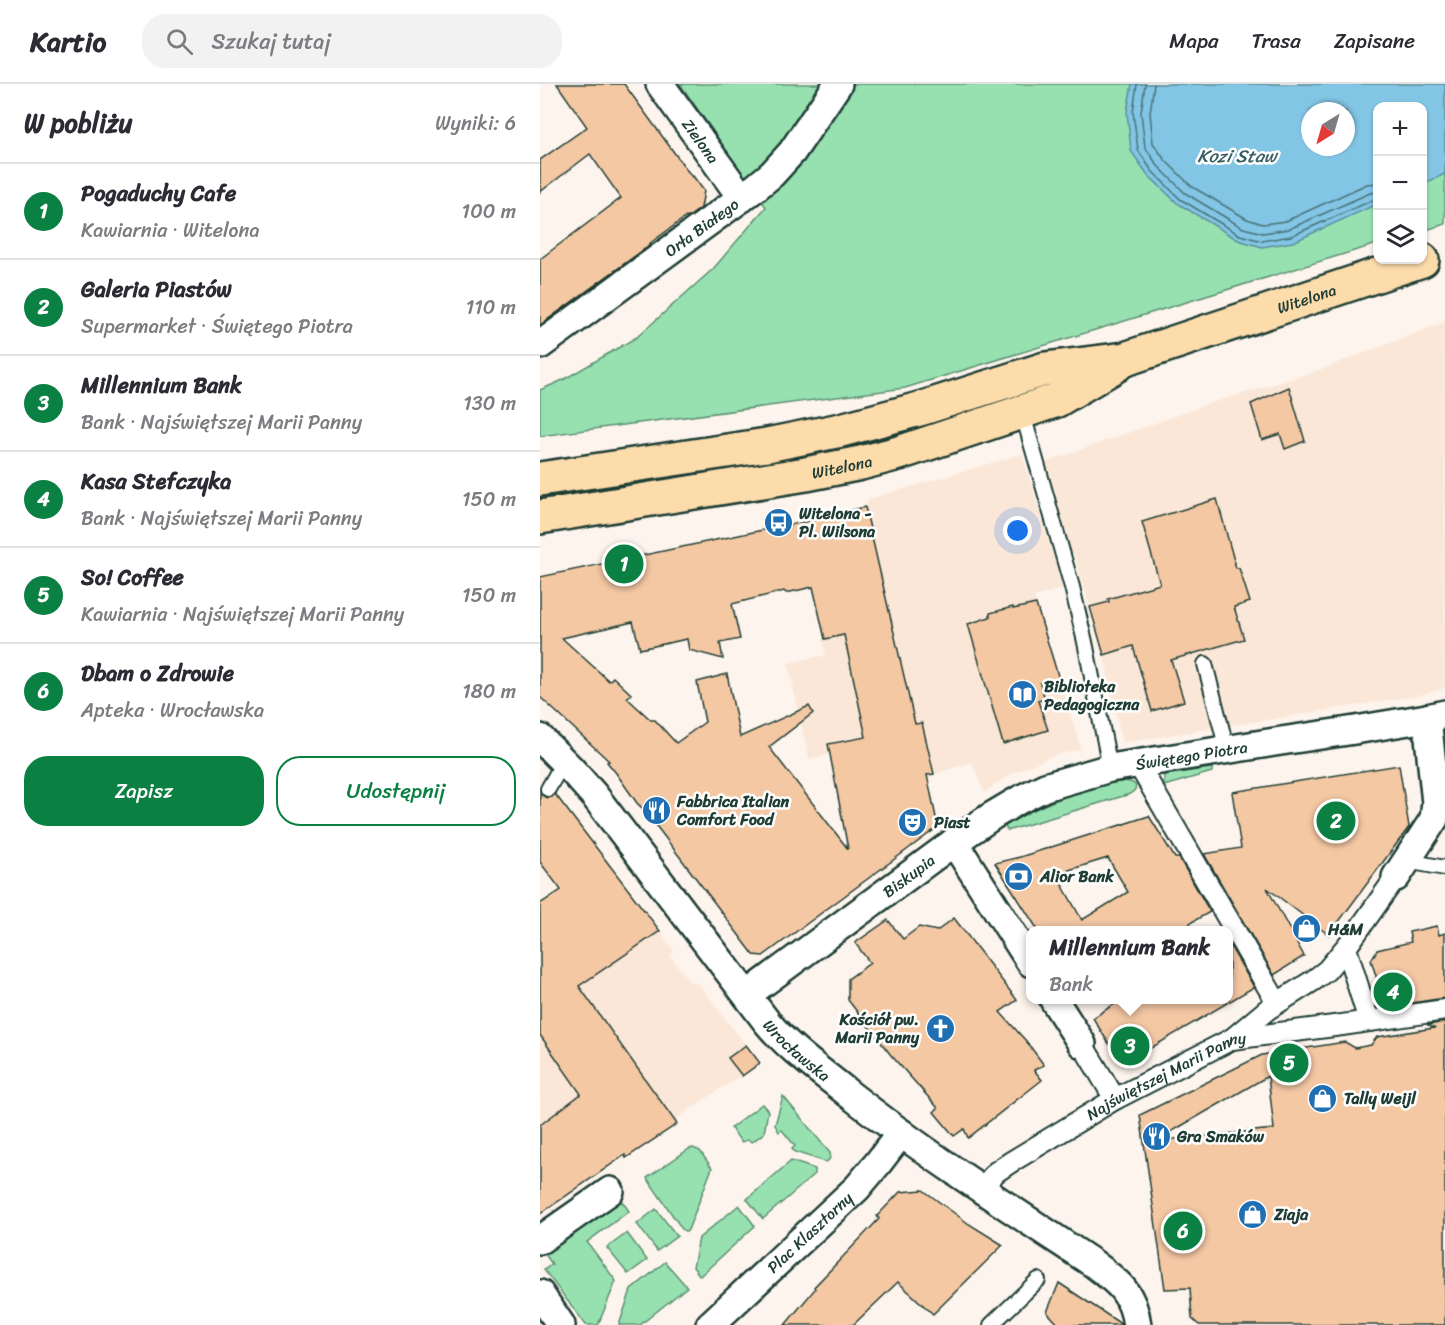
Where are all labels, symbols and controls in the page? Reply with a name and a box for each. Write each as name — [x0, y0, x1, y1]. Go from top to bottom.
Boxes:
search box — [142, 14, 562, 68]
text: Kartio — [30, 17, 106, 66]
text: Szukaj tutaj — [211, 22, 331, 61]
text: Mapa — [1169, 22, 1219, 60]
text: Trasa — [1252, 22, 1301, 60]
text: Zapisane — [1334, 22, 1415, 60]
icon: search — [163, 25, 196, 58]
text: W pobliżu — [24, 100, 133, 146]
north arrow — [1301, 102, 1355, 156]
map controls — [1373, 102, 1427, 264]
button: + — [1373, 102, 1427, 156]
text: Wyniki: 6 — [435, 106, 516, 141]
street label: Zielona — [674, 112, 727, 170]
water label: Kozi Staw — [1198, 140, 1279, 172]
button: − — [1373, 156, 1427, 210]
text: Pogaduchy Cafe — [81, 174, 236, 213]
street label: Orła Białego — [658, 190, 745, 265]
text: 1 — [39, 194, 48, 229]
text: 100 m — [462, 194, 516, 229]
button: layers — [1373, 210, 1427, 264]
text: Kawiarnia · Witelona — [81, 213, 259, 248]
text: Galeria Piastów — [81, 270, 232, 309]
street label: Witelona — [1273, 276, 1340, 322]
text: 2 — [38, 290, 49, 325]
text: 110 m — [466, 290, 516, 325]
text: Supermarket · Świętego Piotra — [81, 309, 353, 344]
text: Millennium Bank — [81, 366, 242, 405]
text: 3 — [38, 386, 49, 421]
text: 130 m — [463, 386, 516, 421]
text: Bank · Najświętszej Marii Panny — [81, 405, 362, 440]
street label: Witelona — [809, 447, 876, 488]
text: Kasa Stefczyka — [81, 462, 231, 501]
text: 4 — [37, 482, 50, 517]
text: 150 m — [462, 482, 516, 517]
place label: Witelona - Pl. Wilsona — [799, 499, 876, 546]
text: Bank · Najświętszej Marii Panny — [81, 501, 362, 536]
bus stop icon: Witelona - Pl. Wilsona — [762, 506, 794, 538]
your location — [1003, 516, 1032, 545]
pin: 1 — [604, 542, 644, 586]
text: So! Coffee — [81, 558, 184, 597]
text: 5 — [37, 578, 50, 613]
text: 150 m — [462, 578, 516, 613]
text: Kawiarnia · Najświętszej Marii Panny — [81, 597, 404, 632]
text: Dbam o Zdrowie — [81, 654, 234, 693]
place label: Biblioteka Pedagogiczna — [1044, 672, 1140, 719]
text: 6 — [38, 674, 49, 709]
text: 180 m — [462, 674, 516, 709]
library icon: Biblioteka Pedagogiczna — [1007, 679, 1039, 711]
text: Apteka · Wrocławska — [81, 693, 264, 728]
street label: Świętego Piotra — [1133, 733, 1250, 779]
button: Zapisz — [24, 756, 264, 826]
button: Udostępnij — [276, 756, 516, 826]
place label: Fabbrica Italian Comfort Food — [676, 787, 790, 834]
restaurant icon: Fabbrica Italian Comfort Food — [640, 794, 672, 826]
pin: 2 — [1316, 798, 1356, 844]
theatre icon: Piast — [897, 806, 929, 838]
place label: Piast — [934, 808, 971, 837]
street label: Biskupia — [876, 846, 942, 905]
bank icon: Alior Bank — [1003, 860, 1035, 892]
place label: Alior Bank — [1039, 862, 1114, 891]
shop icon: H&M — [1291, 913, 1323, 945]
place label: H&M — [1327, 915, 1363, 944]
popup — [1026, 926, 1233, 1004]
text: Millennium Bank — [1049, 928, 1210, 967]
text: Bank — [1049, 967, 1093, 1002]
pin: 4 — [1374, 970, 1412, 1014]
place label: Kościół pw. Marii Panny — [834, 1005, 920, 1052]
street label: Wrocławska — [755, 1012, 837, 1089]
church icon: Kościół pw. Marii Panny — [924, 1012, 956, 1044]
street label: Najświętszej Marii Panny — [1080, 1023, 1248, 1128]
pin: 3 — [1110, 1024, 1150, 1068]
pin: 5 — [1270, 1040, 1308, 1086]
shop icon: Tally Weijl — [1307, 1082, 1339, 1114]
place label: Tally Weijl — [1344, 1084, 1417, 1113]
restaurant icon: Gra Smaków — [1140, 1120, 1172, 1152]
place label: Gra Smaków — [1176, 1122, 1265, 1151]
street label: Plac Klasztorny — [760, 1184, 860, 1281]
shop icon: Ziaja — [1237, 1198, 1269, 1230]
place label: Ziaja — [1273, 1200, 1309, 1229]
pin: 6 — [1164, 1208, 1202, 1254]

